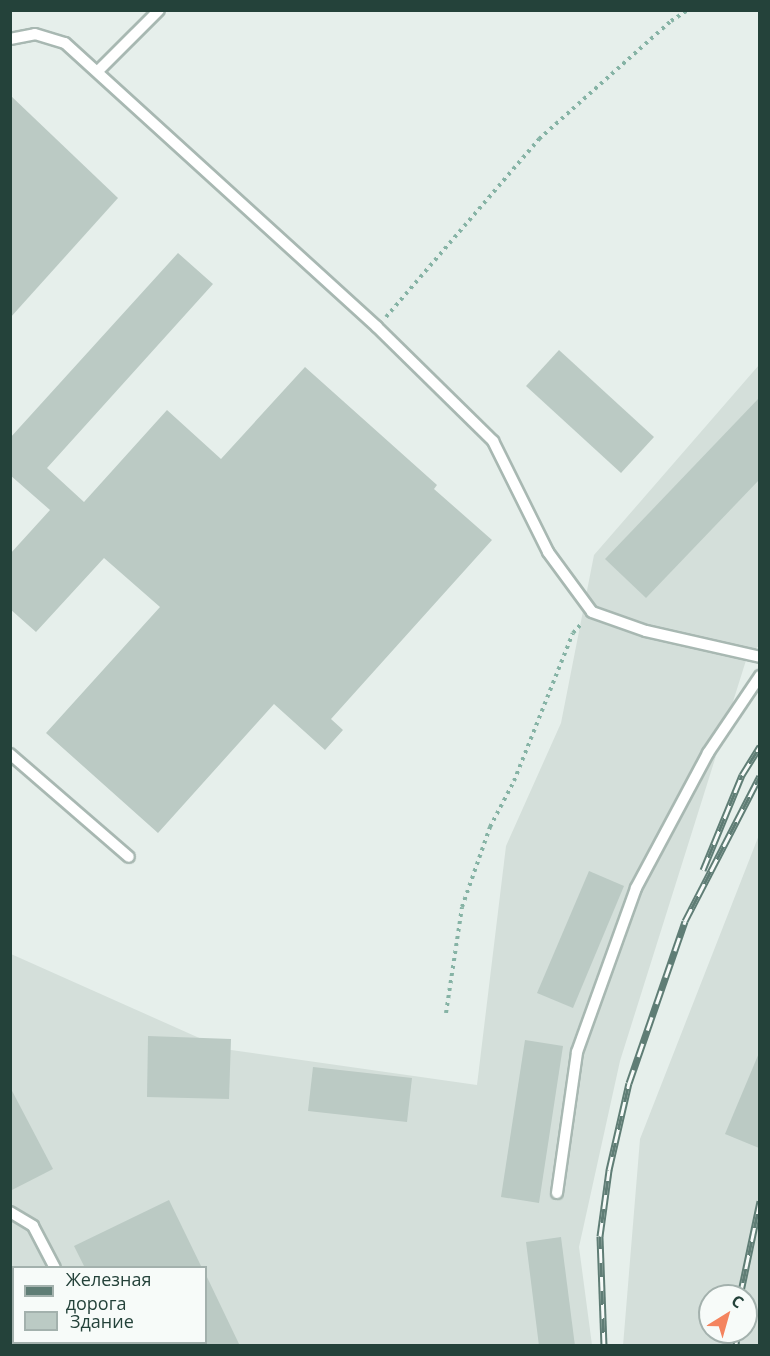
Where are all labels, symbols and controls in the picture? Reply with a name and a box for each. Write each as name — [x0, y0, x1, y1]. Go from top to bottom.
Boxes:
legend — [12, 1266, 207, 1344]
text: Железная дорога — [66, 1267, 151, 1315]
north arrow — [698, 1284, 758, 1344]
text: С — [727, 1289, 748, 1313]
text: Здание — [70, 1309, 134, 1333]

